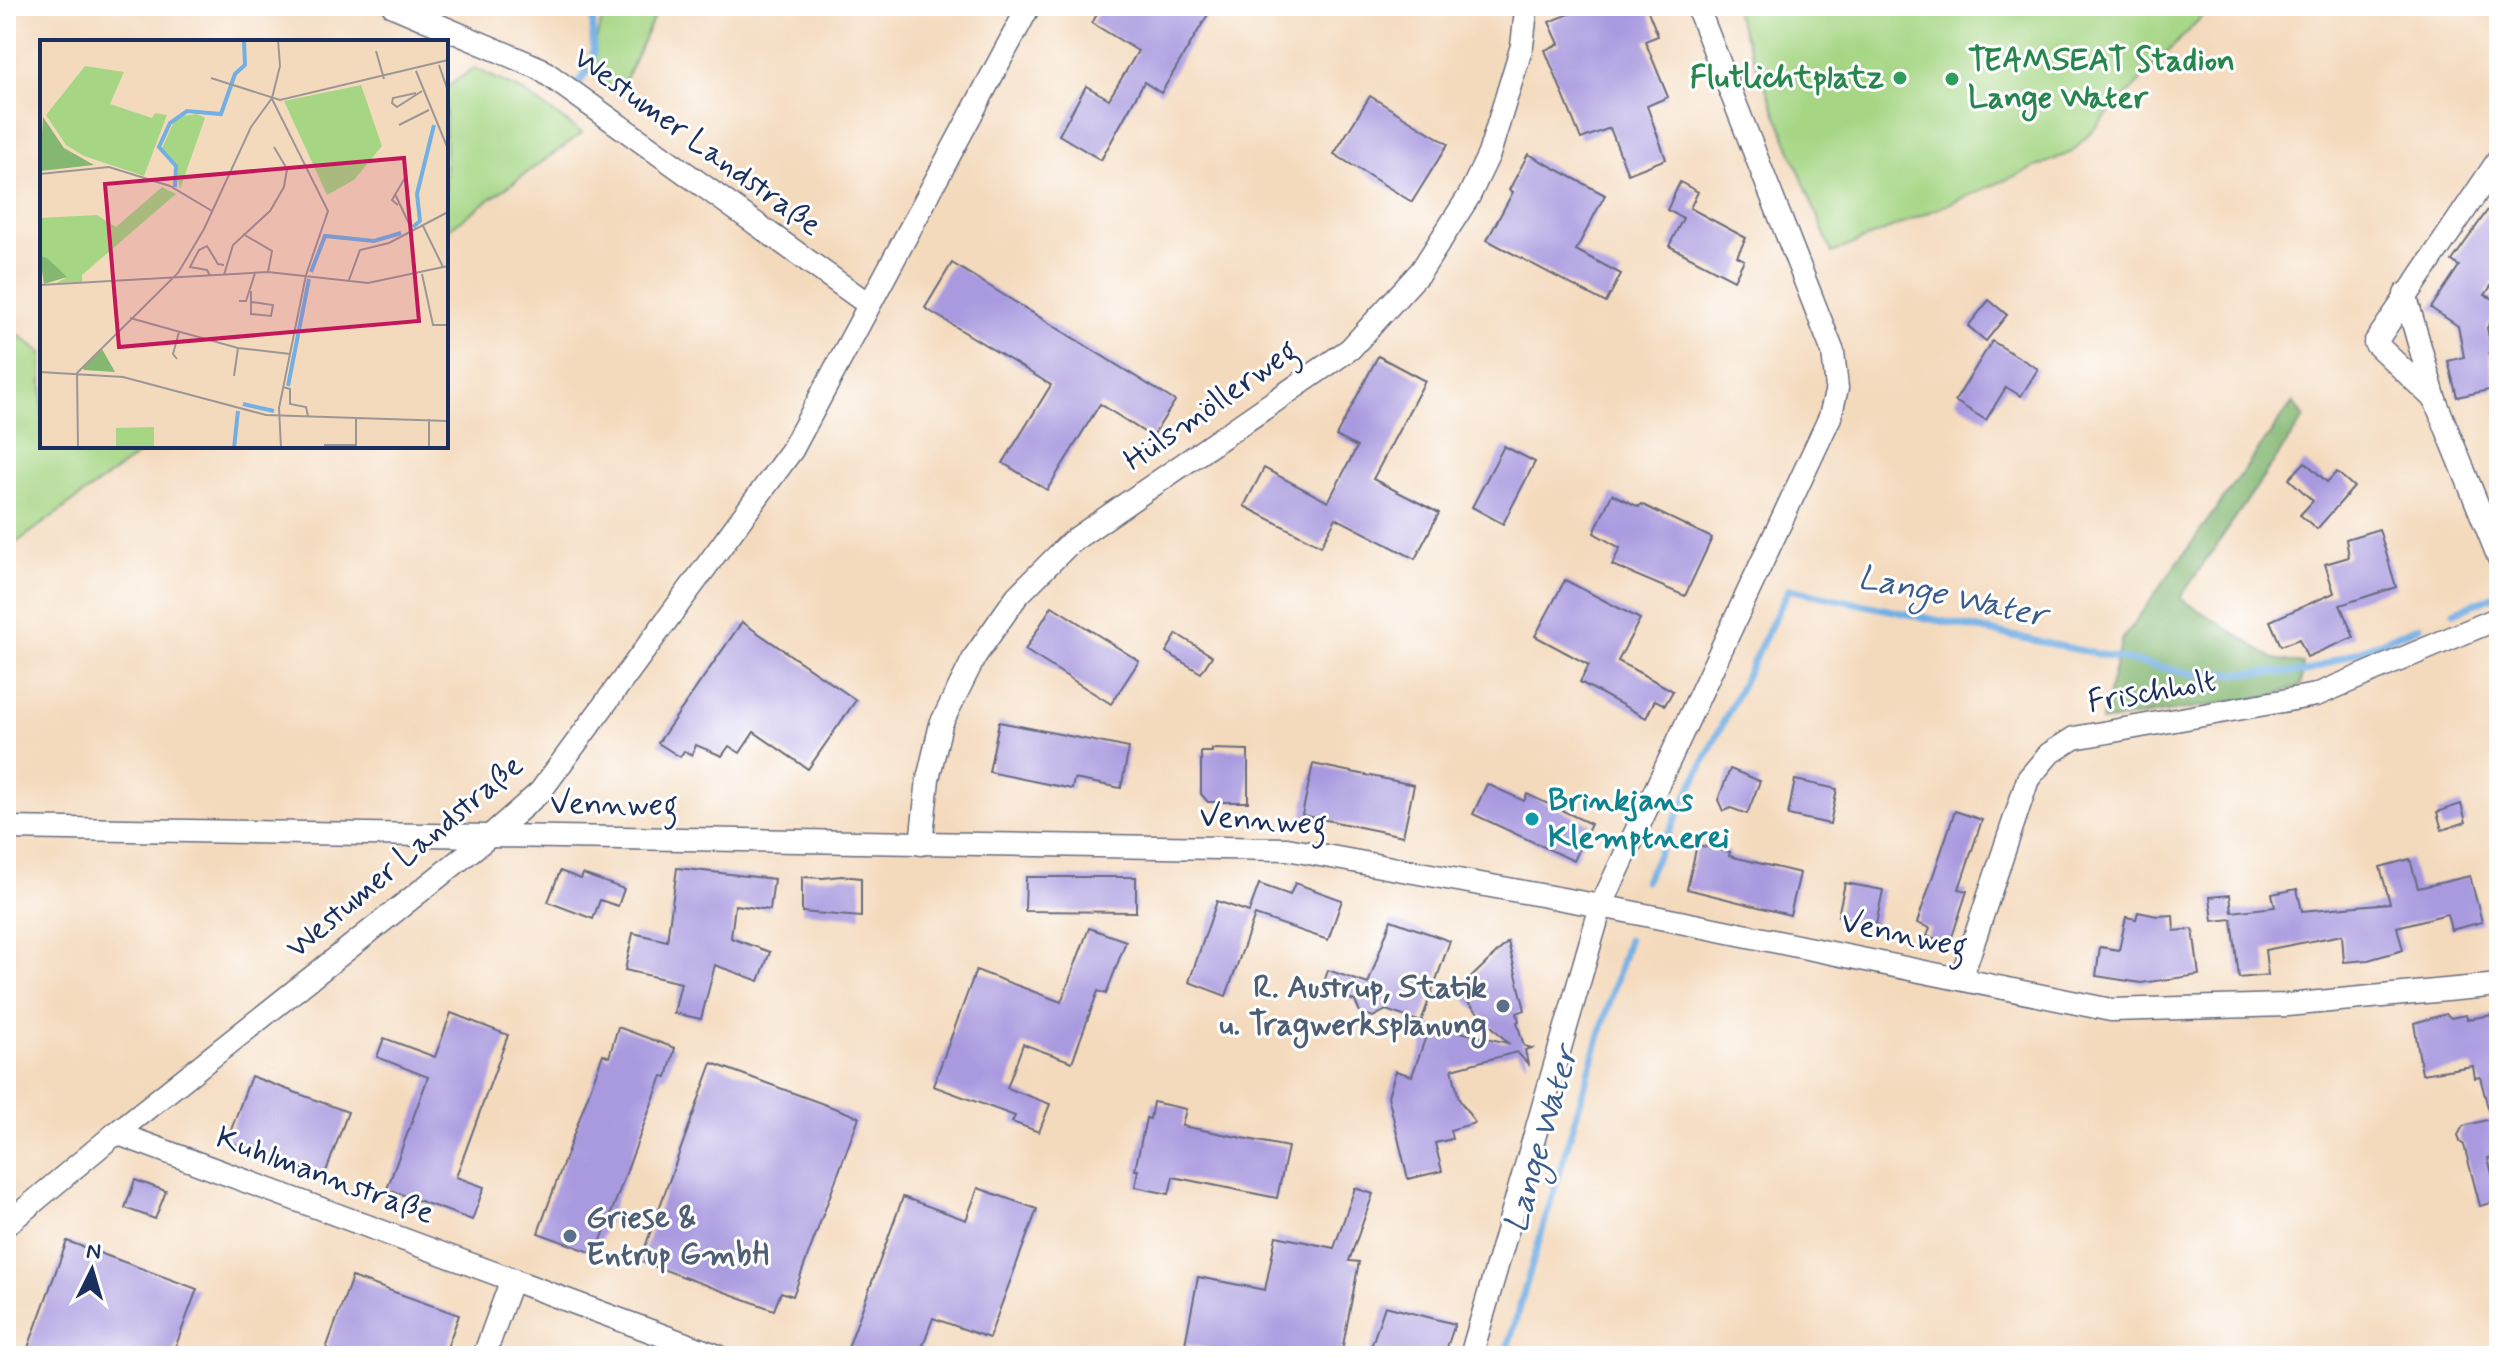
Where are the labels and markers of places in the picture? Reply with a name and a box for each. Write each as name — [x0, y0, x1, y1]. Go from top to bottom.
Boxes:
place label: TEAMSEAT Stadion Lange Water — [1968, 40, 2235, 122]
place label: Flutlichtplatz — [1690, 57, 1884, 99]
marker: Flutlichtplatz — [1891, 69, 1909, 87]
marker: TEAMSEAT Stadion Lange Water — [1943, 70, 1961, 88]
place label: Brinkjans Klemptnerei — [1548, 780, 1729, 859]
marker: Brinkjans Klemptnerei — [1523, 810, 1541, 828]
place label: R. Austrup, Statik u. Tragwerksplanung — [1219, 967, 1487, 1049]
marker: R. Austrup, Statik u. Tragwerksplanung — [1494, 997, 1512, 1015]
place label: Griese & Entrup GmbH — [586, 1197, 769, 1276]
marker: Griese & Entrup GmbH — [561, 1227, 579, 1245]

